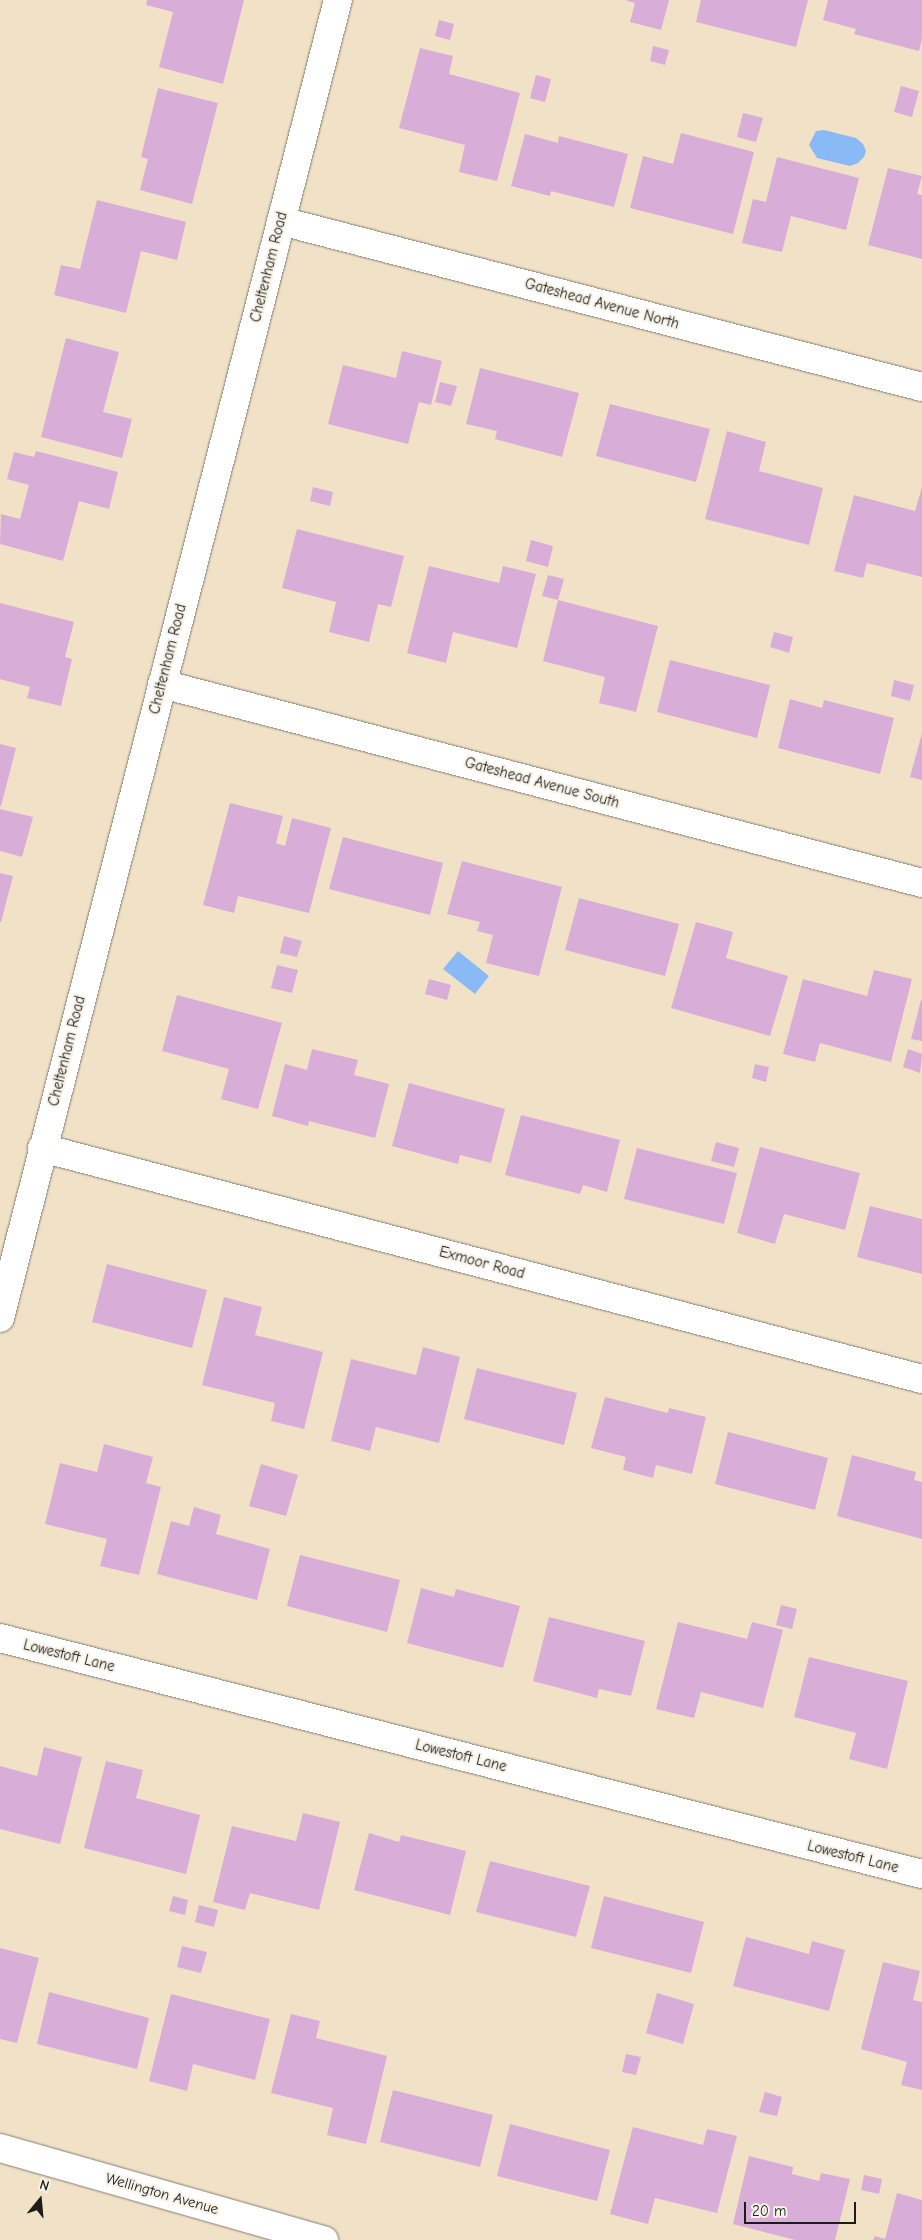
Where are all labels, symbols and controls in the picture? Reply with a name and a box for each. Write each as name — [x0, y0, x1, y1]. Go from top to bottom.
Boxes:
street label: Cheltenham Road — [247, 210, 291, 324]
street label: Gateshead Avenue North — [523, 275, 681, 333]
street label: Cheltenham Road — [146, 602, 190, 716]
street label: Gateshead Avenue South — [463, 754, 621, 812]
street label: Cheltenham Road — [45, 994, 89, 1108]
street label: Exmoor Road — [437, 1243, 527, 1283]
street label: Lowestoft Lane — [21, 1636, 117, 1676]
street label: Lowestoft Lane — [413, 1736, 509, 1776]
street label: Lowestoft Lane — [805, 1837, 901, 1877]
street label: Wellington Avenue — [104, 2169, 220, 2219]
north arrow — [15, 2175, 65, 2225]
text: N — [38, 2176, 51, 2195]
scale bar — [747, 2192, 860, 2224]
text: 20 m — [752, 2202, 786, 2220]

